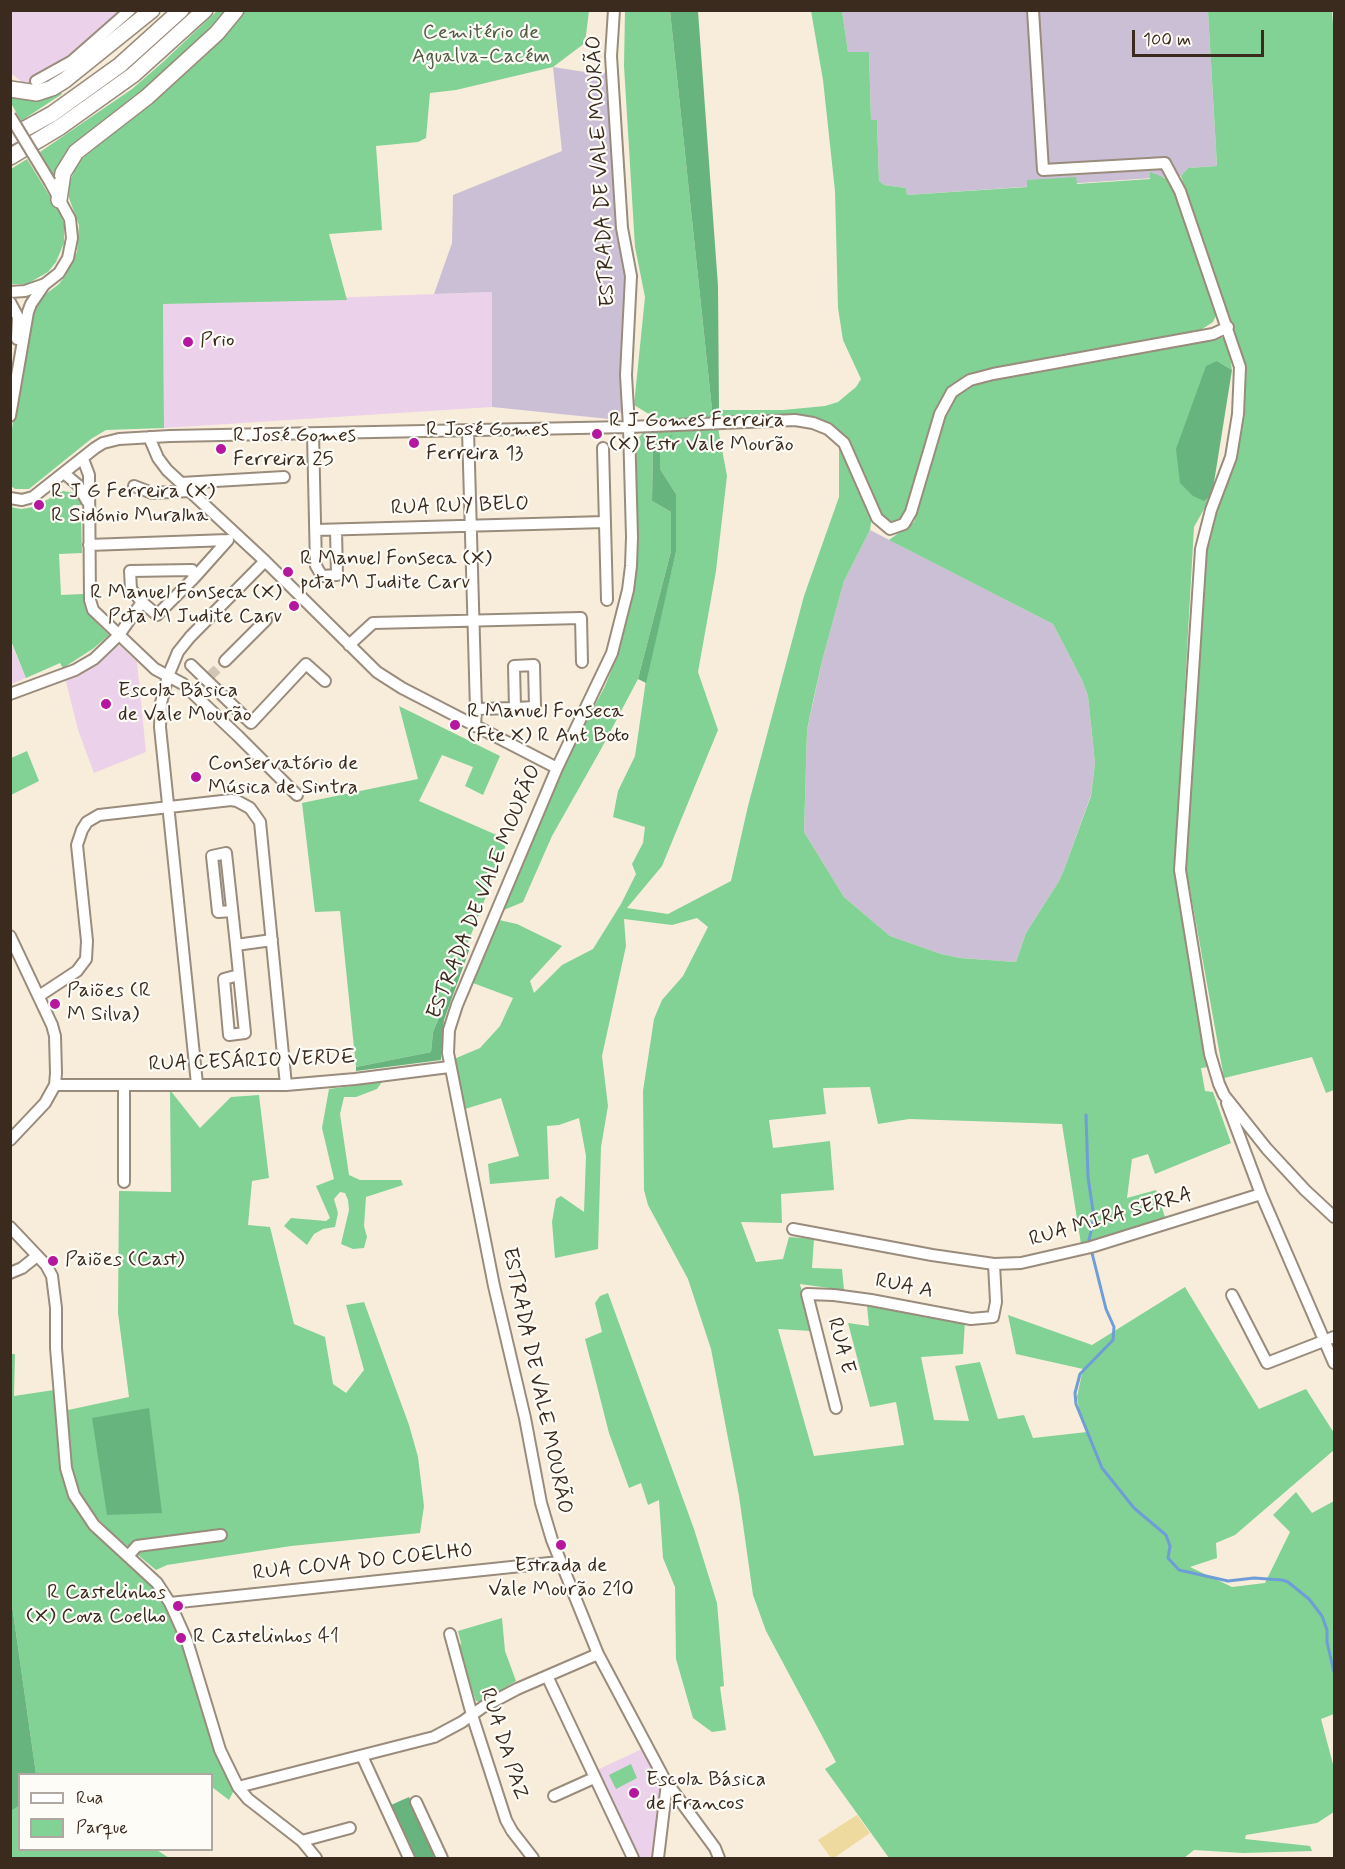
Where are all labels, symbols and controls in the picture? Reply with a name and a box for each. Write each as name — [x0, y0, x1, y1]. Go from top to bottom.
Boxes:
scale bar — [1135, 18, 1267, 56]
park label: Cemitério de Agualva-Cacém — [412, 21, 550, 71]
text: 100 m — [1143, 28, 1191, 52]
street label: ESTRADA DE VALE MOURÃO — [582, 35, 622, 307]
place label: Prio — [200, 329, 235, 355]
marker: Prio — [181, 335, 195, 349]
place label: R J Gomes Ferreira (X) Estr Vale Mourão — [609, 409, 794, 459]
place label: R José Gomes Ferreira 13 — [426, 418, 549, 468]
place label: R José Gomes Ferreira 25 — [233, 424, 356, 474]
marker: R J Gomes Ferreira (X) Estr Vale Mourão — [590, 427, 604, 441]
marker: R José Gomes Ferreira 13 — [407, 436, 421, 450]
marker: R José Gomes Ferreira 25 — [214, 442, 228, 456]
place label: R J G Ferreira (X) R Sidónio Muralha — [51, 480, 215, 530]
street label: RUA RUY BELO — [391, 492, 529, 522]
marker: R J G Ferreira (X) R Sidónio Muralha — [32, 498, 46, 512]
place label: R Manuel Fonseca (X) pcta M Judite Carv — [300, 547, 492, 597]
marker: R Manuel Fonseca (X) pcta M Judite Carv — [281, 565, 295, 579]
place label: R Manuel Fonseca (X) Pcta M Judite Carv — [90, 581, 282, 631]
marker: R Manuel Fonseca (X) Pcta M Judite Carv — [287, 599, 301, 613]
place label: Escola Básica de Vale Mourão — [118, 679, 252, 729]
marker: Escola Básica de Vale Mourão — [99, 697, 113, 711]
place label: R Manuel Fonseca (Fte X) R Ant Boto — [467, 700, 629, 750]
marker: R Manuel Fonseca (Fte X) R Ant Boto — [448, 718, 462, 732]
place label: Conservatório de Música de Sintra — [208, 752, 358, 802]
street label: ESTRADA DE VALE MOURÃO — [422, 761, 548, 1023]
marker: Conservatório de Música de Sintra — [189, 770, 203, 784]
place label: Paiões (R M Silva) — [67, 979, 151, 1029]
marker: Paiões (R M Silva) — [48, 997, 62, 1011]
street label: RUA CESÁRIO VERDE — [148, 1046, 356, 1078]
street label: RUA MIRA SERRA — [1027, 1183, 1195, 1253]
street label: ESTRADA DE VALE MOURÃO — [495, 1245, 577, 1517]
place label: Paiões (Cast) — [65, 1248, 184, 1274]
marker: Paiões (Cast) — [46, 1254, 60, 1268]
street label: RUA A — [873, 1269, 935, 1305]
street label: RUA E — [820, 1315, 860, 1377]
marker: Estrada de Vale Mourão 210 — [554, 1538, 568, 1552]
street label: RUA COVA DO COELHO — [252, 1539, 474, 1587]
place label: Estrada de Vale Mourão 210 — [488, 1554, 634, 1604]
place label: R Castelinhos (X) Cova Coelho — [26, 1581, 166, 1631]
marker: R Castelinhos (X) Cova Coelho — [171, 1599, 185, 1613]
place label: R Castelinhos 41 — [193, 1625, 339, 1651]
marker: R Castelinhos 41 — [174, 1631, 188, 1645]
street label: RUA DA PAZ — [473, 1685, 533, 1803]
place label: Escola Básica de Francos — [646, 1768, 766, 1818]
legend — [18, 1773, 213, 1851]
text: Rua — [76, 1786, 103, 1810]
marker: Escola Básica de Francos — [627, 1786, 641, 1800]
text: Parque — [76, 1816, 128, 1840]

